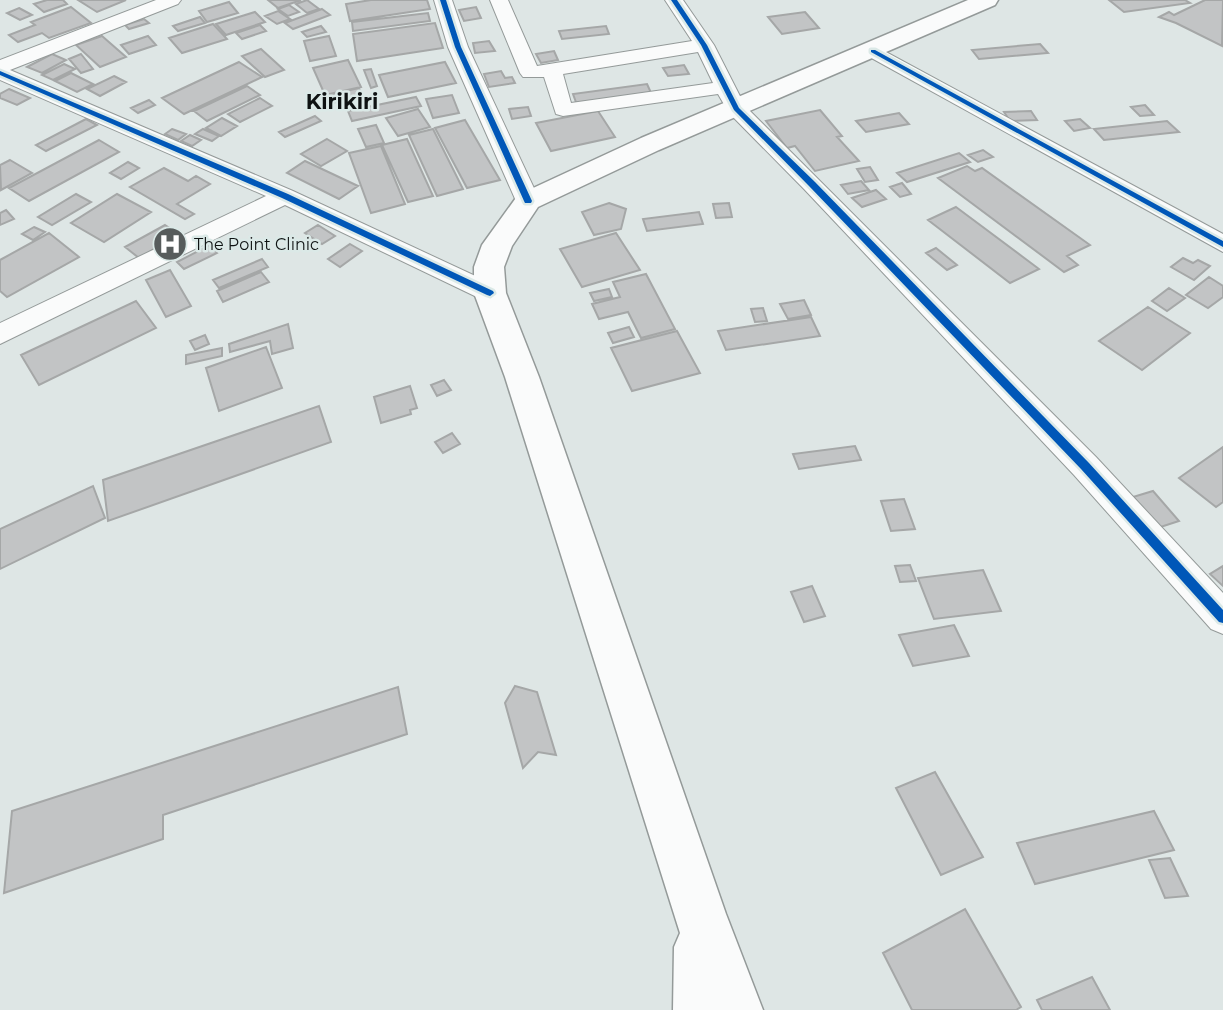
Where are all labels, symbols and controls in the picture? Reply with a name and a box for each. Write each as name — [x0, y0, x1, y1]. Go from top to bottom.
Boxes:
district label: Kirikiri — [306, 89, 378, 114]
hospital icon: The Point Clinic — [151, 225, 189, 263]
place label: The Point Clinic — [194, 235, 319, 254]

